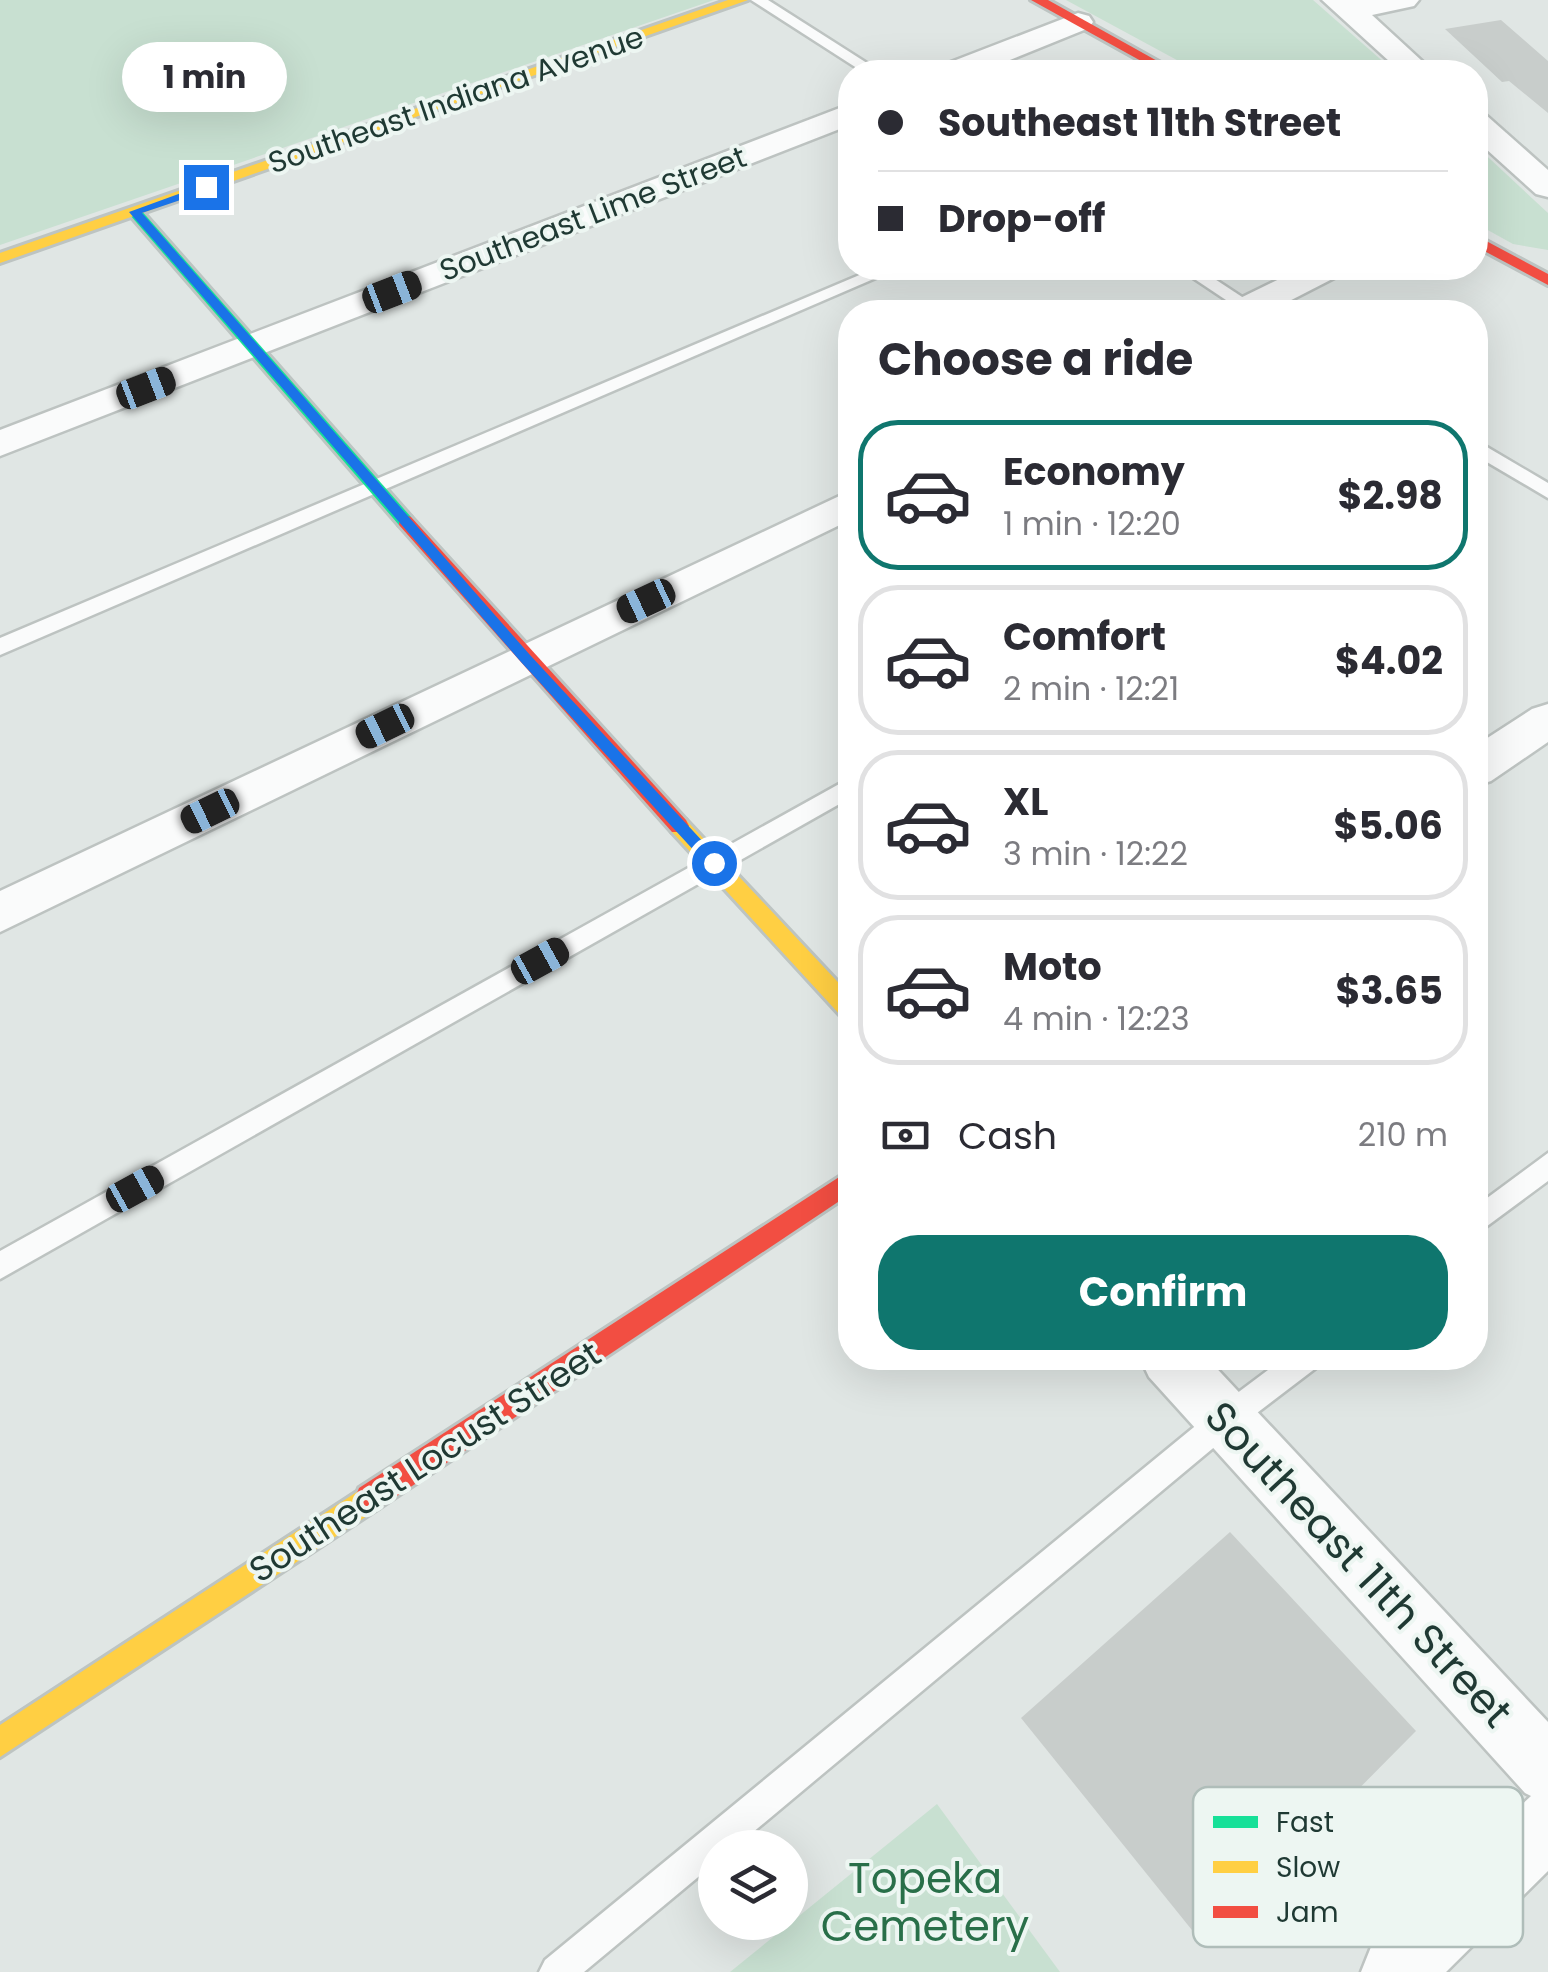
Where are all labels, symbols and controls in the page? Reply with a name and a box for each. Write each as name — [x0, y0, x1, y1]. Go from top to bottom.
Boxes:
street label: Southeast Indiana Avenue — [262, 15, 649, 184]
callout: 1 min — [124, 42, 288, 112]
text: 1 min — [163, 54, 246, 99]
text: Southeast 11th Street — [938, 96, 1341, 149]
street label: Southeast Lime Street — [433, 135, 752, 292]
route end — [184, 165, 229, 210]
text: Drop-off — [938, 192, 1106, 245]
car — [359, 267, 425, 317]
text: Choose a ride — [878, 328, 1193, 391]
car — [113, 363, 179, 413]
text: Economy — [1003, 445, 1185, 498]
icon: car — [883, 450, 973, 540]
text: $2.98 — [1338, 469, 1443, 522]
text: 1 min · 12:20 — [1003, 501, 1181, 546]
car — [612, 575, 680, 627]
text: Comfort — [1003, 610, 1166, 663]
icon: car — [883, 615, 973, 705]
text: $4.02 — [1335, 634, 1443, 687]
text: 2 min · 12:21 — [1003, 666, 1179, 711]
car — [351, 699, 419, 753]
text: XL — [1003, 775, 1048, 828]
icon: car — [883, 780, 973, 870]
car — [176, 784, 244, 838]
text: $5.06 — [1334, 799, 1443, 852]
text: 3 min · 12:22 — [1003, 831, 1188, 876]
route start — [692, 841, 737, 886]
car — [506, 933, 574, 989]
text: Moto — [1003, 940, 1102, 993]
icon: car — [883, 945, 973, 1035]
text: $3.65 — [1335, 964, 1443, 1017]
text: 4 min · 12:23 — [1003, 996, 1190, 1041]
icon: cash — [878, 1108, 933, 1163]
text: Cash — [958, 1109, 1057, 1162]
text: 210 m — [1358, 1112, 1448, 1157]
car — [101, 1161, 169, 1217]
button: Confirm — [878, 1235, 1448, 1350]
street label: Southeast Locust Street — [239, 1329, 610, 1594]
street label: Southeast 11th Street — [1192, 1388, 1526, 1740]
legend — [1193, 1787, 1523, 1947]
text: Fast — [1276, 1803, 1334, 1842]
map controls — [698, 1830, 808, 1940]
button: layers — [698, 1830, 808, 1940]
text: Slow — [1276, 1848, 1340, 1887]
park label: Topeka Cemetery — [821, 1849, 1030, 1956]
text: Jam — [1276, 1893, 1339, 1932]

